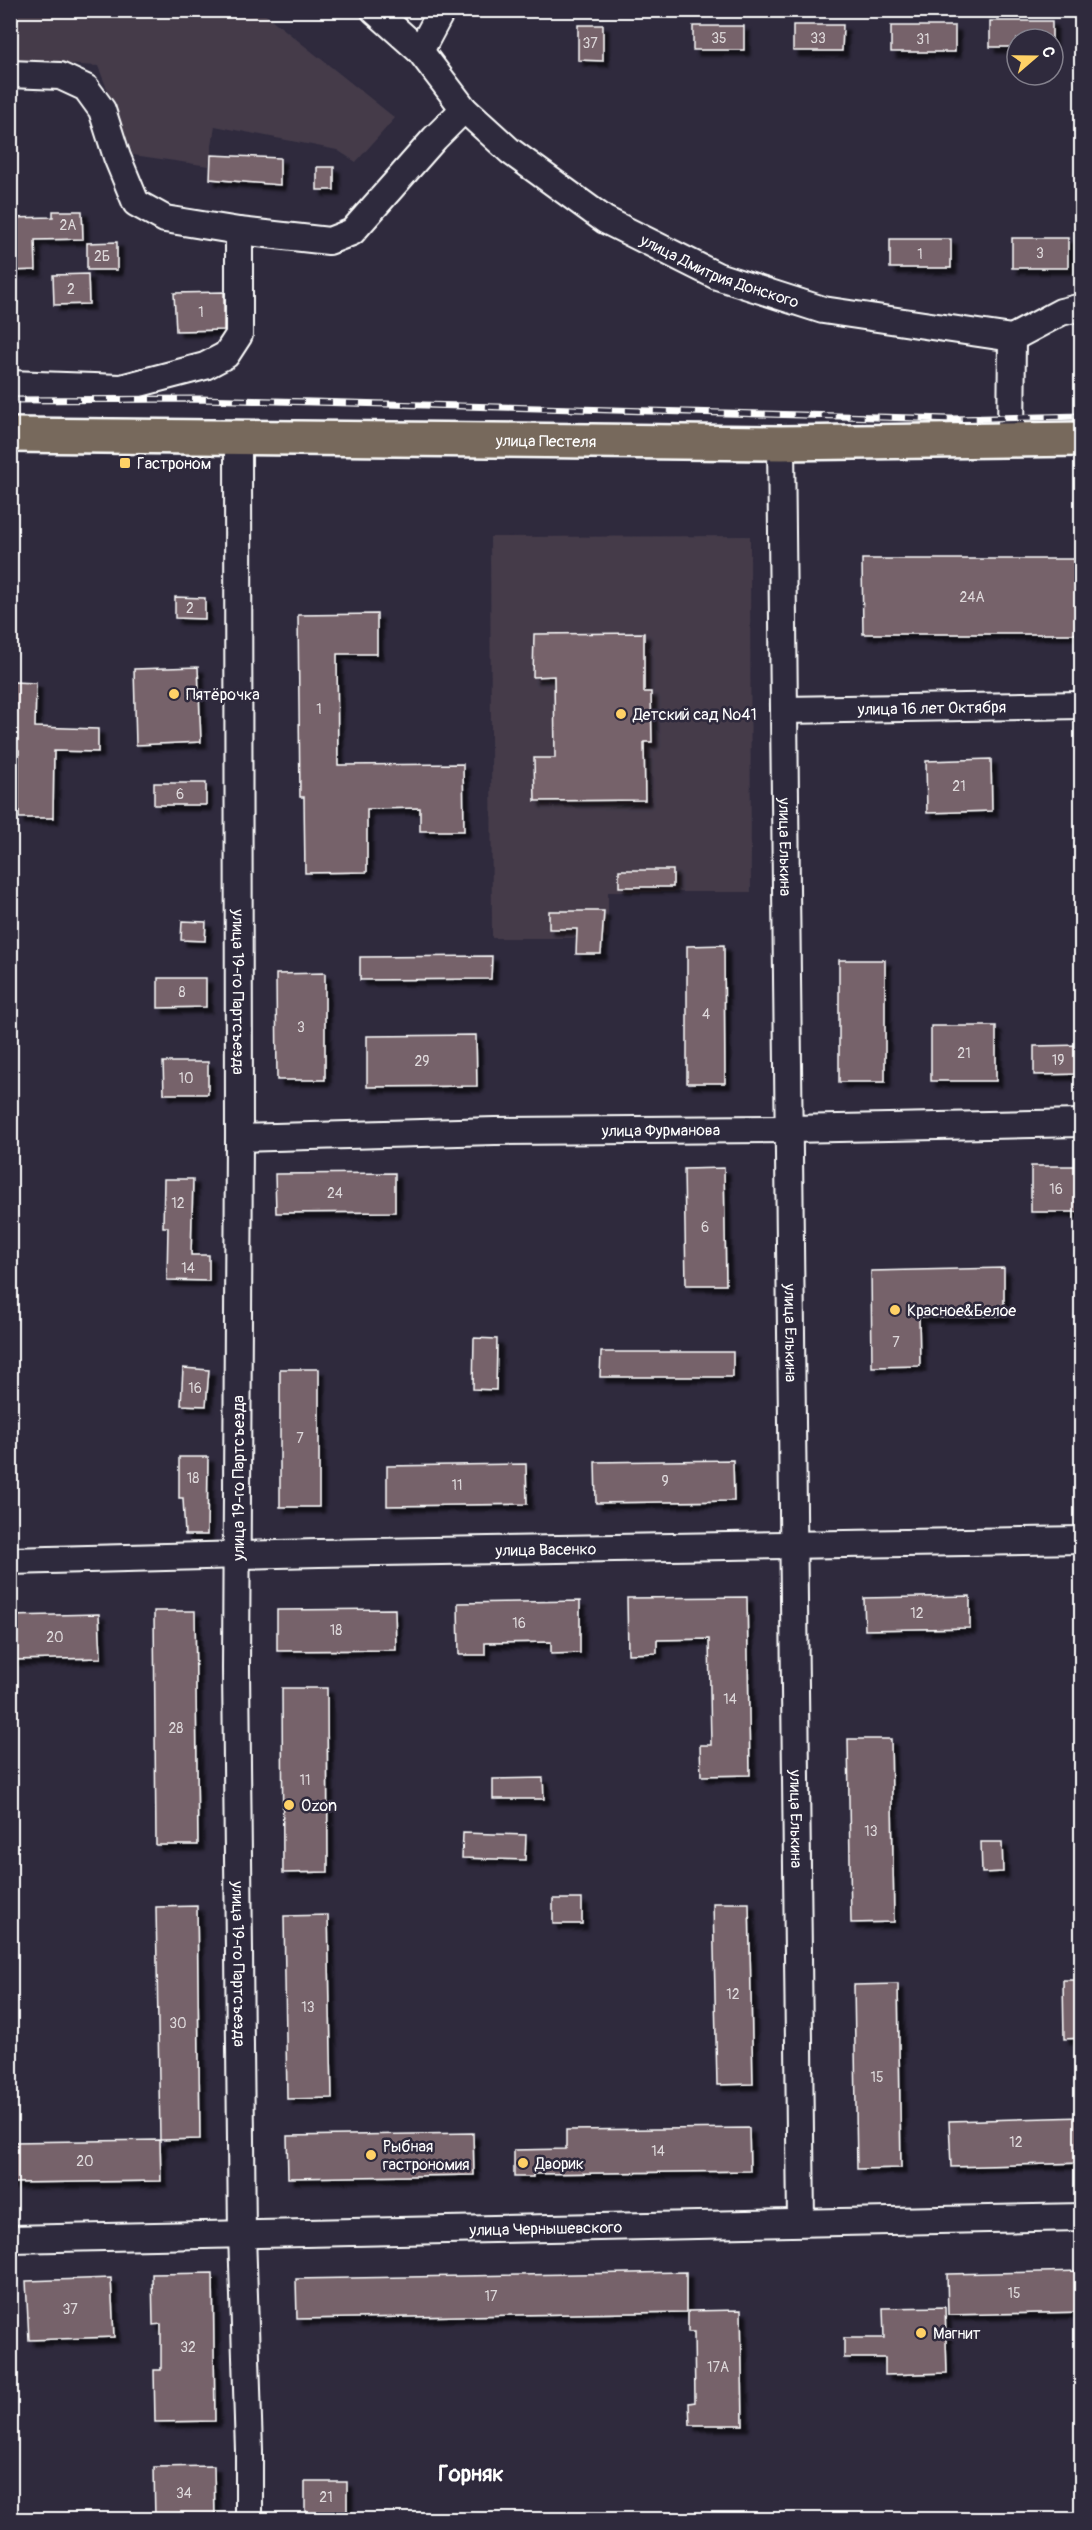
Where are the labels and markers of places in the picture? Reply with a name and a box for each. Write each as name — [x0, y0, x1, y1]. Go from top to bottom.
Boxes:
place label: Гастроном — [137, 454, 211, 474]
marker: Гастроном — [118, 456, 132, 470]
place label: Пятёрочка — [186, 685, 260, 705]
marker: Пятёрочка — [167, 687, 181, 701]
place label: Детский сад №41 — [632, 705, 757, 725]
marker: Детский сад №41 — [614, 707, 628, 721]
place label: Красное&Белое — [907, 1301, 1016, 1321]
marker: Красное&Белое — [888, 1303, 902, 1317]
place label: Ozon — [301, 1796, 337, 1816]
marker: Ozon — [282, 1798, 296, 1812]
place label: Рыбная гастрономия — [383, 2137, 470, 2175]
marker: Рыбная гастрономия — [364, 2148, 378, 2162]
place label: Дворик — [534, 2154, 584, 2174]
marker: Дворик — [516, 2156, 530, 2170]
place label: Магнит — [933, 2324, 981, 2344]
marker: Магнит — [914, 2326, 928, 2340]

